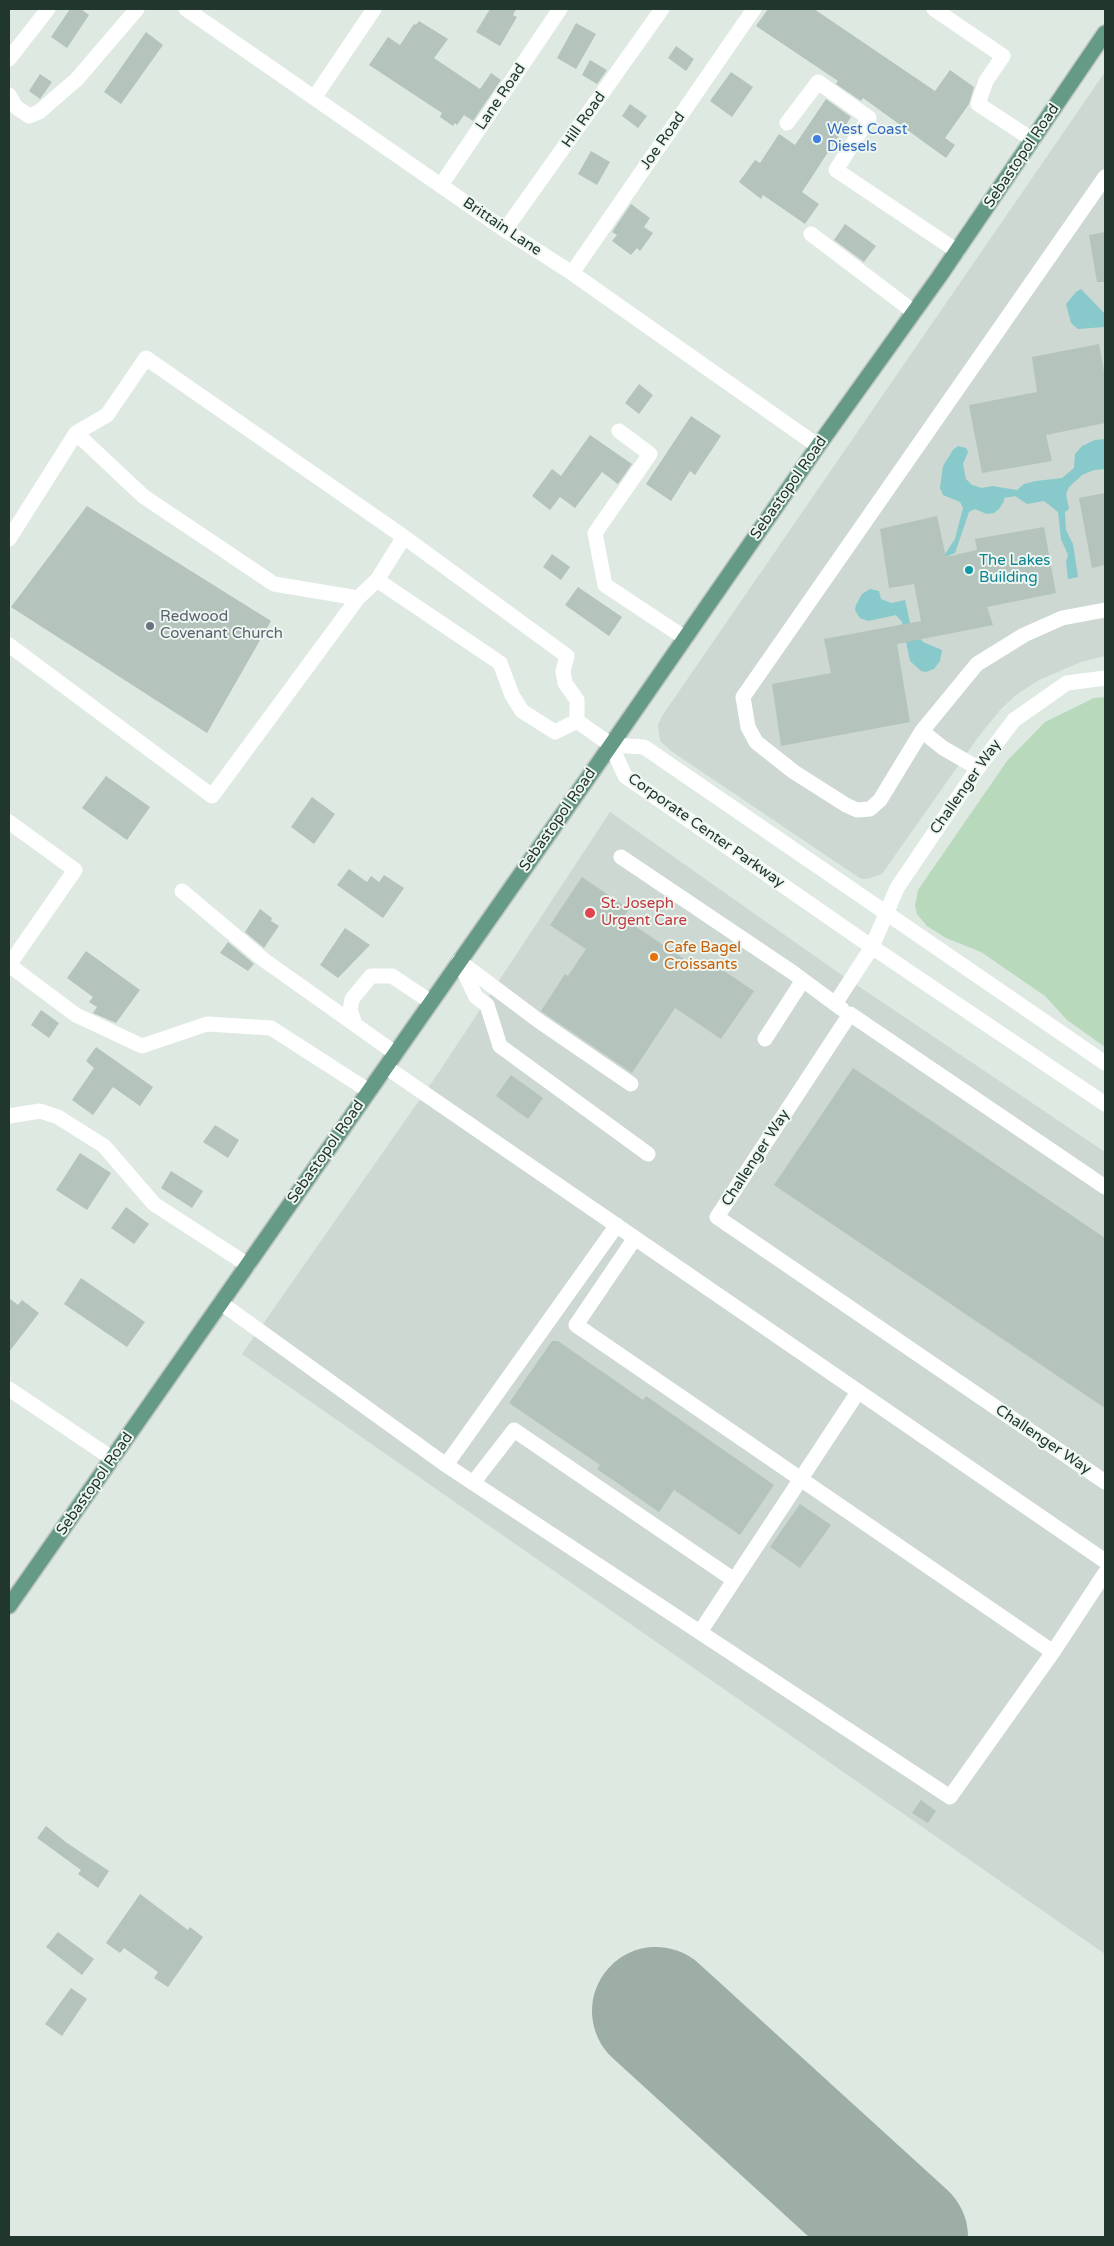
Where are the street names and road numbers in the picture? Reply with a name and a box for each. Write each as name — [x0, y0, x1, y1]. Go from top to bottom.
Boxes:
street label: Lane Road — [472, 60, 530, 134]
street label: Hill Road — [558, 89, 610, 151]
street label: Sebastopol Road — [981, 101, 1063, 211]
street label: Joe Road — [637, 109, 689, 173]
street label: Brittain Lane — [459, 194, 545, 260]
street label: Sebastopol Road — [747, 433, 831, 543]
street label: Challenger Way — [927, 736, 1005, 838]
street label: Sebastopol Road — [516, 765, 600, 875]
street label: Corporate Center Parkway — [624, 770, 788, 892]
street label: Sebastopol Road — [284, 1097, 368, 1207]
street label: Challenger Way — [718, 1106, 794, 1210]
street label: Challenger Way — [992, 1401, 1094, 1479]
street label: Sebastopol Road — [53, 1429, 137, 1539]

